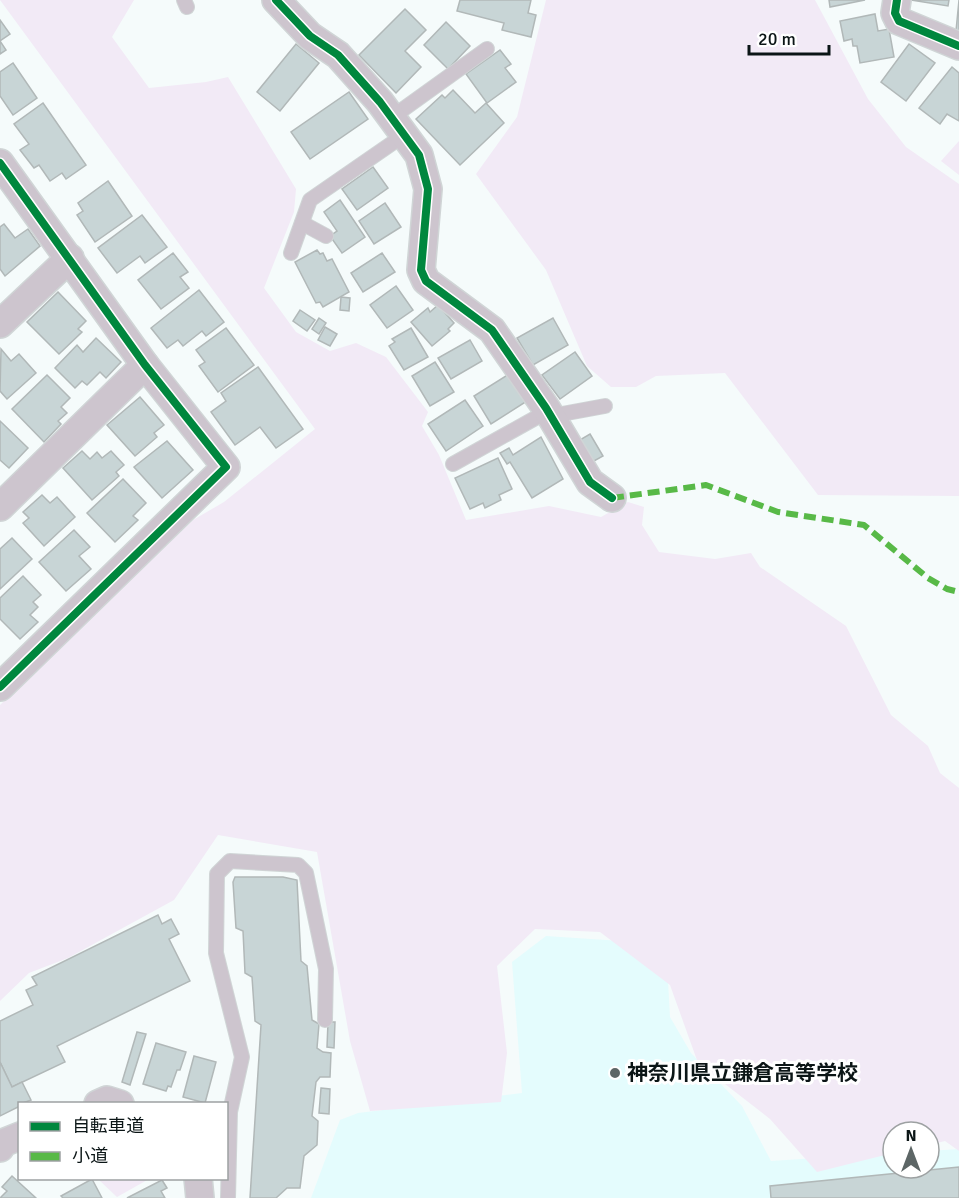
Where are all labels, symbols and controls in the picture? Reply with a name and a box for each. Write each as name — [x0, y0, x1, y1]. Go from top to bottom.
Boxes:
scale bar — [749, 18, 828, 56]
text: 20 m — [758, 28, 796, 50]
place label: 神奈川県立鎌倉高等学校 — [627, 1060, 858, 1086]
marker: 神奈川県立鎌倉高等学校 — [608, 1066, 622, 1080]
legend — [18, 1102, 228, 1180]
text: 自転車道 — [72, 1115, 144, 1137]
north arrow — [881, 1120, 941, 1180]
text: N — [905, 1126, 917, 1146]
text: 小道 — [72, 1145, 108, 1167]

